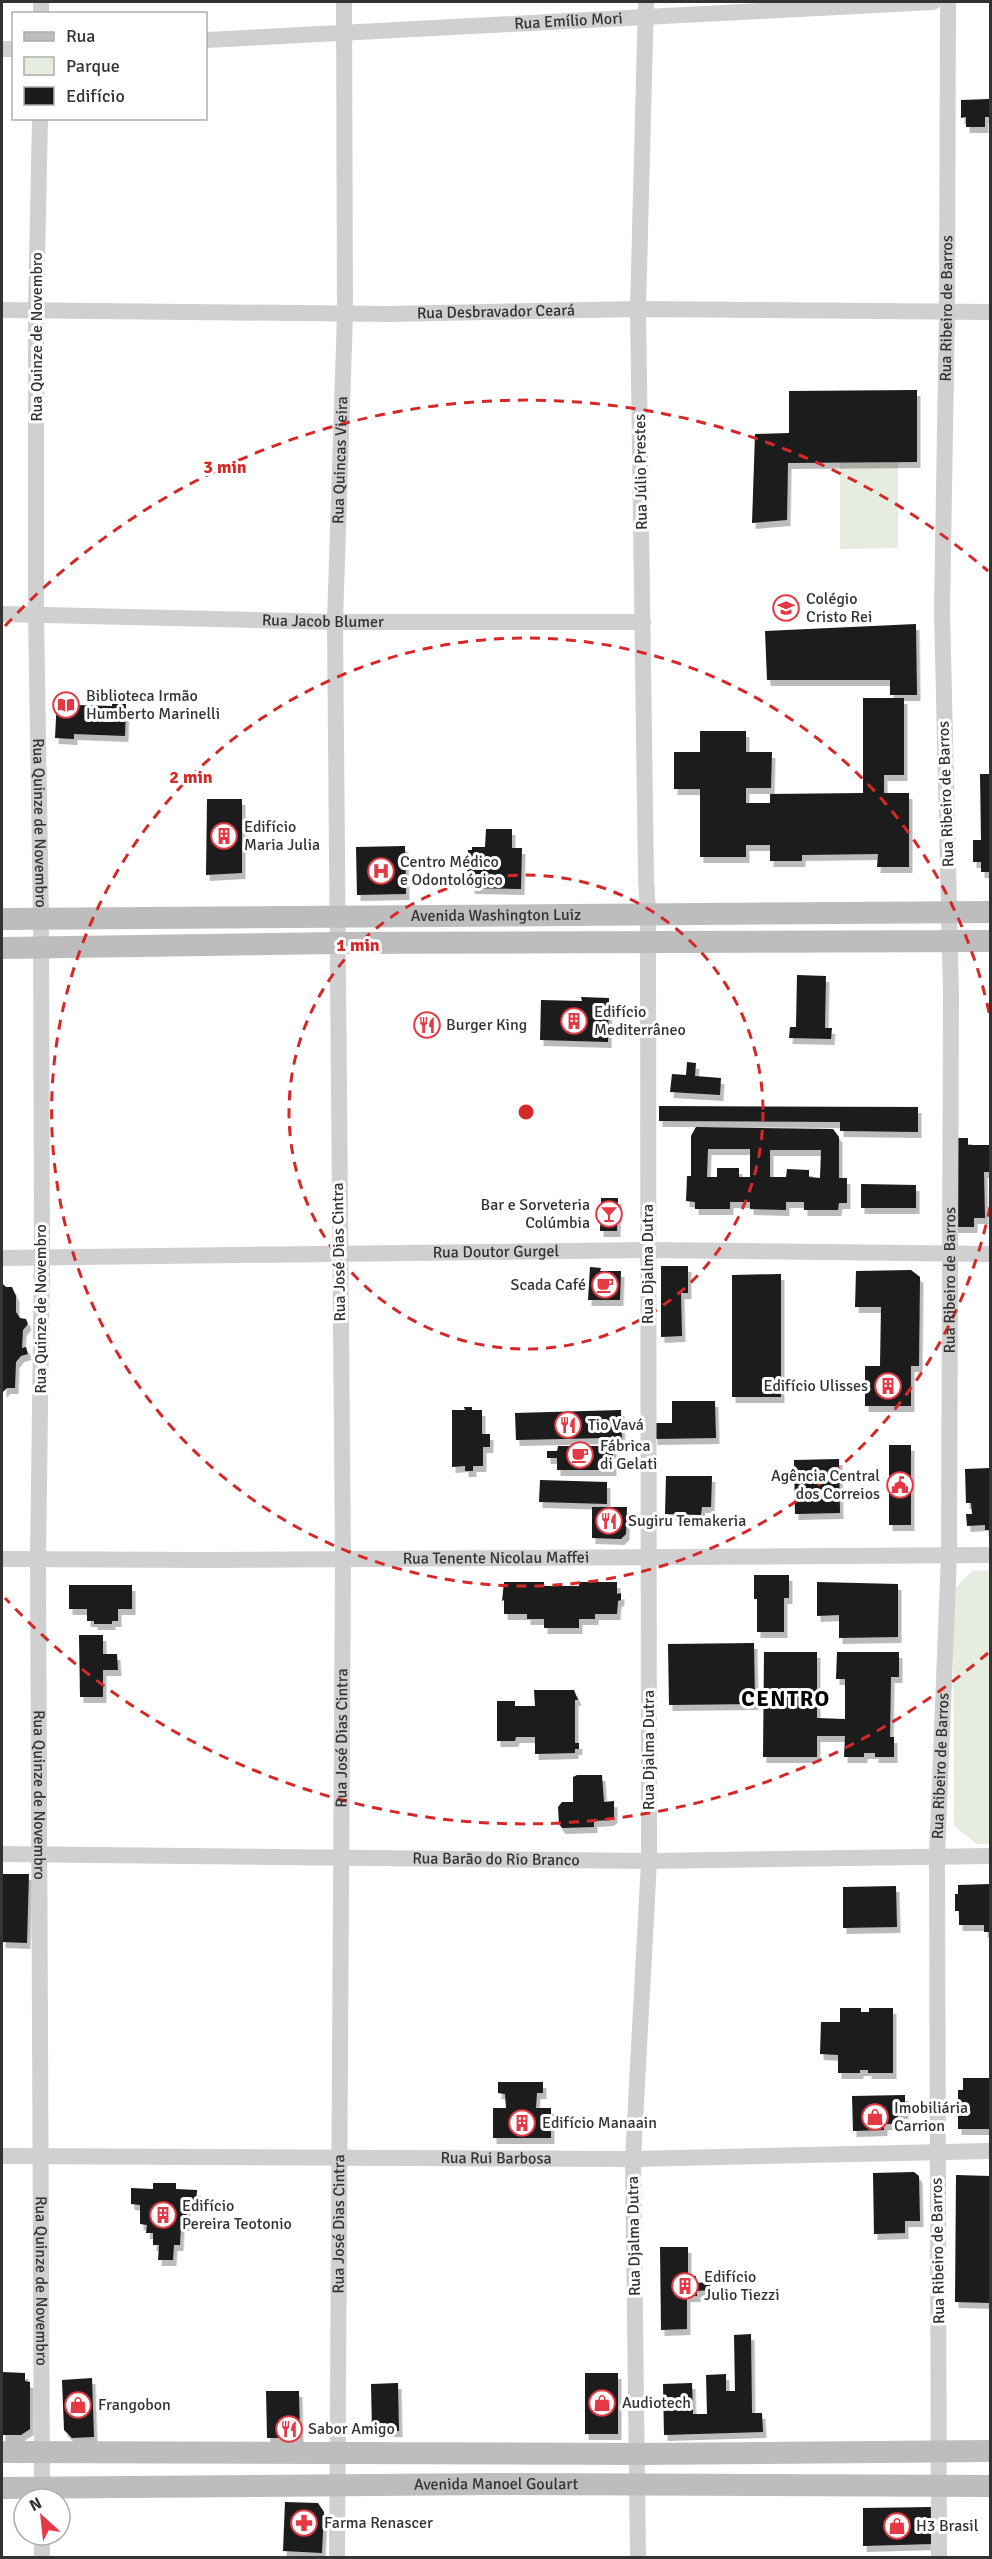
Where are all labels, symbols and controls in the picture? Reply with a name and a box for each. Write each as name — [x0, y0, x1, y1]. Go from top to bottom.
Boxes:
street label: Rua Emílio Mori — [514, 8, 623, 34]
legend — [12, 12, 207, 120]
text: Rua — [66, 25, 95, 47]
text: Parque — [66, 55, 120, 77]
text: Edifício — [66, 85, 125, 107]
street label: Rua Ribeiro de Barros — [936, 235, 957, 382]
street label: Rua Quinze de Novembro — [27, 252, 47, 422]
street label: Rua Desbravador Ceará — [417, 300, 575, 323]
street label: Rua Quincas Vieira — [328, 396, 352, 524]
street label: Rua Júlio Prestes — [630, 414, 652, 530]
text: 3 min — [203, 456, 247, 478]
place label: Colégio Cristo Rei — [806, 589, 872, 627]
school or university icon: Colégio Cristo Rei — [771, 593, 801, 623]
street label: Rua Jacob Blumer — [262, 610, 384, 632]
place label: Biblioteca Irmão Humberto Marinelli — [86, 686, 220, 724]
library icon: Biblioteca Irmão Humberto Marinelli — [51, 690, 81, 720]
street label: Rua Ribeiro de Barros — [933, 721, 959, 867]
street label: Rua Quinze de Novembro — [28, 738, 51, 908]
text: 2 min — [169, 766, 213, 788]
place label: Edifício Maria Julia — [244, 817, 320, 855]
building icon: Edifício Maria Julia — [209, 821, 239, 851]
place label: Centro Médico e Odontológico — [400, 852, 503, 890]
hospital icon: Centro Médico e Odontológico — [366, 856, 396, 886]
street label: Avenida Washington Luiz — [411, 905, 581, 926]
text: 1 min — [336, 934, 380, 956]
place label: Edifício Mediterrâneo — [594, 1002, 686, 1040]
building icon: Edifício Mediterrâneo — [559, 1006, 589, 1036]
restaurant icon: Burger King — [412, 1010, 442, 1040]
place label: Burger King — [446, 1015, 527, 1035]
centre of rings — [516, 1102, 536, 1122]
street label: Rua José Dias Cintra — [328, 1182, 350, 1322]
place label: Bar e Sorveteria Colúmbia — [481, 1195, 590, 1233]
bar icon: Bar e Sorveteria Colúmbia — [594, 1199, 624, 1229]
street label: Rua Djalma Dutra — [638, 1204, 658, 1324]
street label: Rua Ribeiro de Barros — [940, 1207, 960, 1354]
street label: Rua Quinze de Novembro — [31, 1224, 51, 1394]
street label: Rua Doutor Gurgel — [433, 1241, 560, 1263]
cafe icon: Scada Café — [590, 1270, 620, 1300]
place label: Scada Café — [511, 1275, 586, 1295]
building icon: Edifício Ulisses — [873, 1371, 903, 1401]
place label: Edifício Ulisses — [764, 1376, 868, 1396]
restaurant icon: Tio Vavá — [553, 1410, 583, 1440]
place label: Tio Vavá — [588, 1415, 644, 1435]
place label: Fábrica di Gelati — [600, 1436, 657, 1474]
cafe icon: Fábrica di Gelati — [565, 1440, 595, 1470]
place label: Agência Central dos Correios — [771, 1466, 880, 1504]
public building icon: Agência Central dos Correios — [885, 1470, 915, 1500]
restaurant icon: Sugiru Temakeria — [594, 1506, 624, 1536]
place label: Sugiru Temakeria — [628, 1511, 746, 1531]
street label: Rua Tenente Nicolau Maffei — [403, 1548, 589, 1569]
street label: Rua José Dias Cintra — [332, 1668, 352, 1808]
district label: CENTRO — [741, 1685, 831, 1712]
street label: Rua Djalma Dutra — [639, 1690, 659, 1810]
street label: Rua Ribeiro de Barros — [928, 1692, 953, 1840]
street label: Rua Quinze de Novembro — [29, 1710, 49, 1880]
street label: Rua Barão do Rio Branco — [412, 1848, 580, 1870]
place label: Imobiliária Carrion — [894, 2098, 968, 2136]
shop icon: Imobiliária Carrion — [860, 2102, 890, 2132]
building icon: Edifício Manaain — [507, 2108, 537, 2138]
place label: Edifício Manaain — [542, 2113, 657, 2133]
street label: Rua Rui Barbosa — [440, 2148, 552, 2169]
street label: Rua José Dias Cintra — [329, 2154, 349, 2294]
street label: Rua Djalma Dutra — [623, 2176, 645, 2296]
street label: Rua Ribeiro de Barros — [927, 2178, 949, 2324]
street label: Rua Quinze de Novembro — [31, 2196, 51, 2366]
place label: Edifício Pereira Teotonio — [182, 2196, 292, 2234]
building icon: Edifício Pereira Teotonio — [148, 2200, 178, 2230]
place label: Edifício Julio Tiezzi — [704, 2267, 780, 2305]
building icon: Edifício Julio Tiezzi — [670, 2271, 700, 2301]
shop icon: Audiotech — [587, 2388, 617, 2418]
shop icon: Frangobon — [63, 2390, 93, 2420]
place label: Audiotech — [622, 2393, 691, 2413]
place label: Frangobon — [98, 2395, 171, 2415]
restaurant icon: Sabor Amigo — [274, 2414, 304, 2444]
place label: Sabor Amigo — [308, 2419, 395, 2439]
street label: Avenida Manoel Goulart — [414, 2474, 579, 2495]
north arrow — [12, 2487, 72, 2547]
text: N — [26, 2493, 45, 2516]
pharmacy icon: Farma Renascer — [289, 2508, 319, 2538]
shop icon: H3 Brasil — [882, 2511, 912, 2541]
place label: Farma Renascer — [324, 2513, 433, 2533]
place label: H3 Brasil — [916, 2516, 979, 2536]

